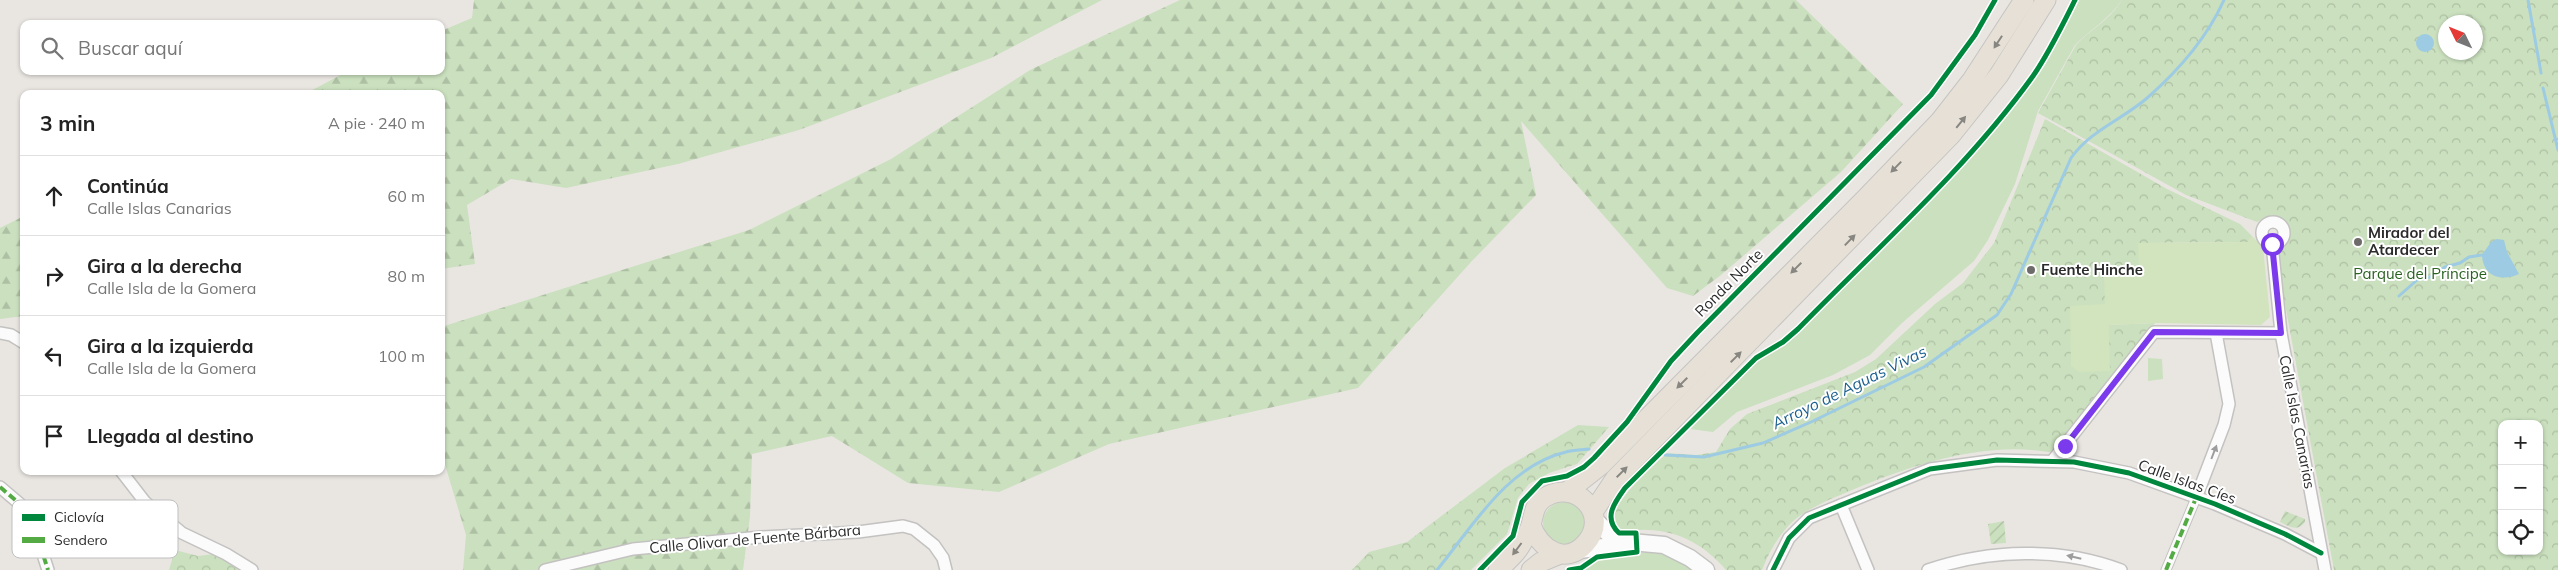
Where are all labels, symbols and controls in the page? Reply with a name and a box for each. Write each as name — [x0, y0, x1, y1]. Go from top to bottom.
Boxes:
north arrow — [2438, 15, 2483, 60]
search box — [20, 20, 445, 75]
icon: search — [38, 34, 66, 62]
one-way arrow — [1993, 35, 2003, 48]
text: Buscar aquí — [78, 36, 182, 60]
text: 3 min — [40, 110, 95, 136]
text: A pie · 240 m — [328, 113, 425, 133]
one-way arrow — [1956, 116, 1967, 129]
one-way arrow — [1890, 161, 1902, 173]
text: Continúa — [87, 174, 169, 198]
icon: ahead — [40, 182, 68, 210]
text: 60 m — [388, 186, 425, 206]
text: Calle Islas Canarias — [87, 198, 232, 218]
place label: Mirador del Atardecer — [2368, 223, 2450, 259]
route start — [2261, 233, 2284, 256]
one-way arrow — [1844, 235, 1856, 247]
marker: Mirador del Atardecer — [2352, 236, 2364, 248]
street label: Ronda Norte — [1691, 245, 1767, 321]
text: Gira a la derecha — [87, 254, 242, 278]
place label: Fuente Hinche — [2041, 260, 2143, 279]
icon: right — [40, 262, 68, 290]
one-way arrow — [1790, 262, 1802, 274]
marker: Fuente Hinche — [2025, 264, 2037, 276]
park label: Parque del Príncipe — [2353, 264, 2487, 283]
text: 80 m — [388, 266, 425, 286]
text: Calle Isla de la Gomera — [87, 278, 256, 298]
text: Gira a la izquierda — [87, 334, 253, 358]
water label: Arroyo de Aguas Vivas — [1768, 341, 1930, 434]
icon: left — [40, 342, 68, 370]
text: 100 m — [378, 346, 425, 366]
one-way arrow — [1730, 351, 1742, 363]
street label: Calle Islas Canarias — [2275, 353, 2320, 490]
text: Calle Isla de la Gomera — [87, 358, 256, 378]
one-way arrow — [1676, 377, 1688, 389]
map controls — [2498, 420, 2543, 555]
button: + — [2498, 420, 2543, 465]
icon: arrive — [40, 422, 68, 450]
text: Llegada al destino — [87, 424, 254, 448]
route end — [2054, 435, 2077, 458]
one-way arrow — [2211, 445, 2218, 460]
street label: Calle Islas Cíes — [2136, 455, 2239, 508]
button: − — [2498, 465, 2543, 510]
one-way arrow — [1616, 467, 1628, 479]
legend — [12, 500, 178, 558]
text: Ciclovía — [54, 508, 104, 526]
button: locate — [2498, 510, 2543, 555]
street label: Calle Olivar de Fuente Bárbara — [648, 520, 862, 557]
text: Sendero — [54, 531, 108, 549]
one-way arrow — [1511, 542, 1522, 555]
one-way arrow — [2066, 553, 2081, 561]

